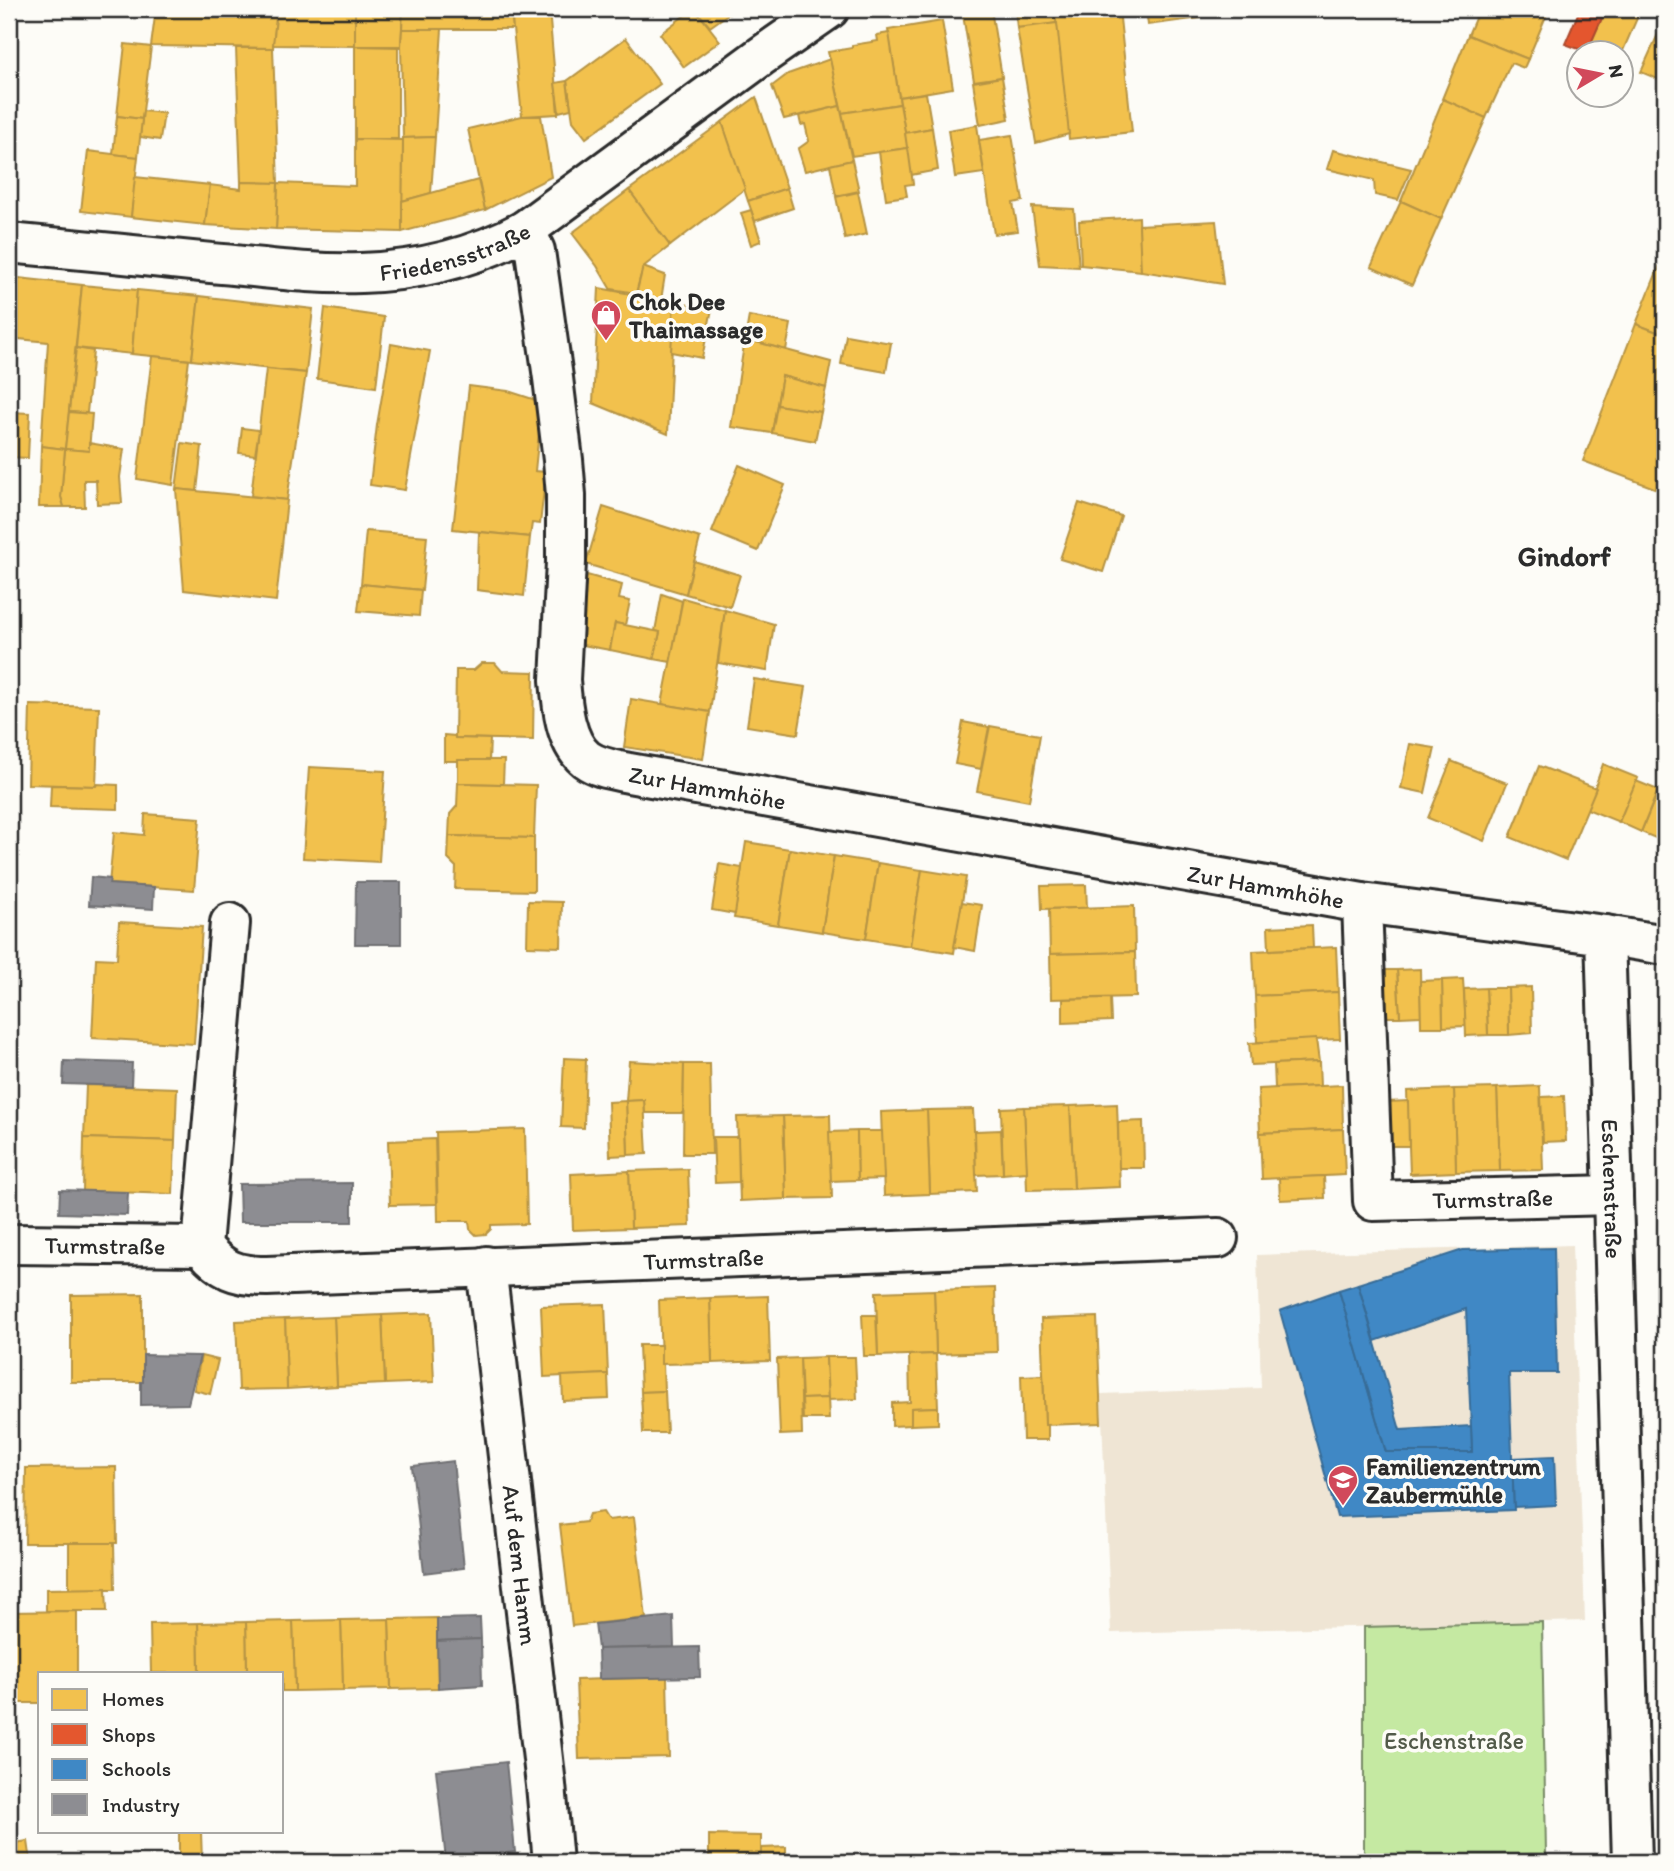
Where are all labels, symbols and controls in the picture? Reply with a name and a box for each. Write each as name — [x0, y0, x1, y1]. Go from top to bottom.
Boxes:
north arrow — [1566, 38, 1636, 108]
text: N — [1604, 63, 1629, 79]
street label: Friedensstraße — [378, 216, 535, 286]
place label: Chok Dee Thaimassage — [628, 287, 763, 345]
shop icon: Chok Dee Thaimassage — [589, 298, 623, 342]
district label: Gindorf — [1517, 539, 1612, 573]
street label: Zur Hammhöhe — [627, 759, 788, 815]
street label: Zur Hammhöhe — [1185, 858, 1347, 914]
street label: Eschenstraße — [1596, 1118, 1629, 1259]
street label: Turmstraße — [1432, 1182, 1554, 1214]
street label: Turmstraße — [44, 1230, 166, 1260]
street label: Turmstraße — [642, 1242, 764, 1275]
place label: Familienzentrum Zaubermühle — [1366, 1452, 1541, 1509]
school or university icon: Familienzentrum Zaubermühle — [1326, 1463, 1360, 1507]
street label: Auf dem Hamm — [497, 1483, 544, 1647]
legend — [38, 1672, 284, 1832]
text: Homes — [102, 1686, 164, 1711]
text: Shops — [102, 1722, 156, 1747]
park label: Eschenstraße — [1384, 1726, 1524, 1755]
text: Schools — [102, 1756, 171, 1781]
text: Industry — [102, 1792, 180, 1817]

